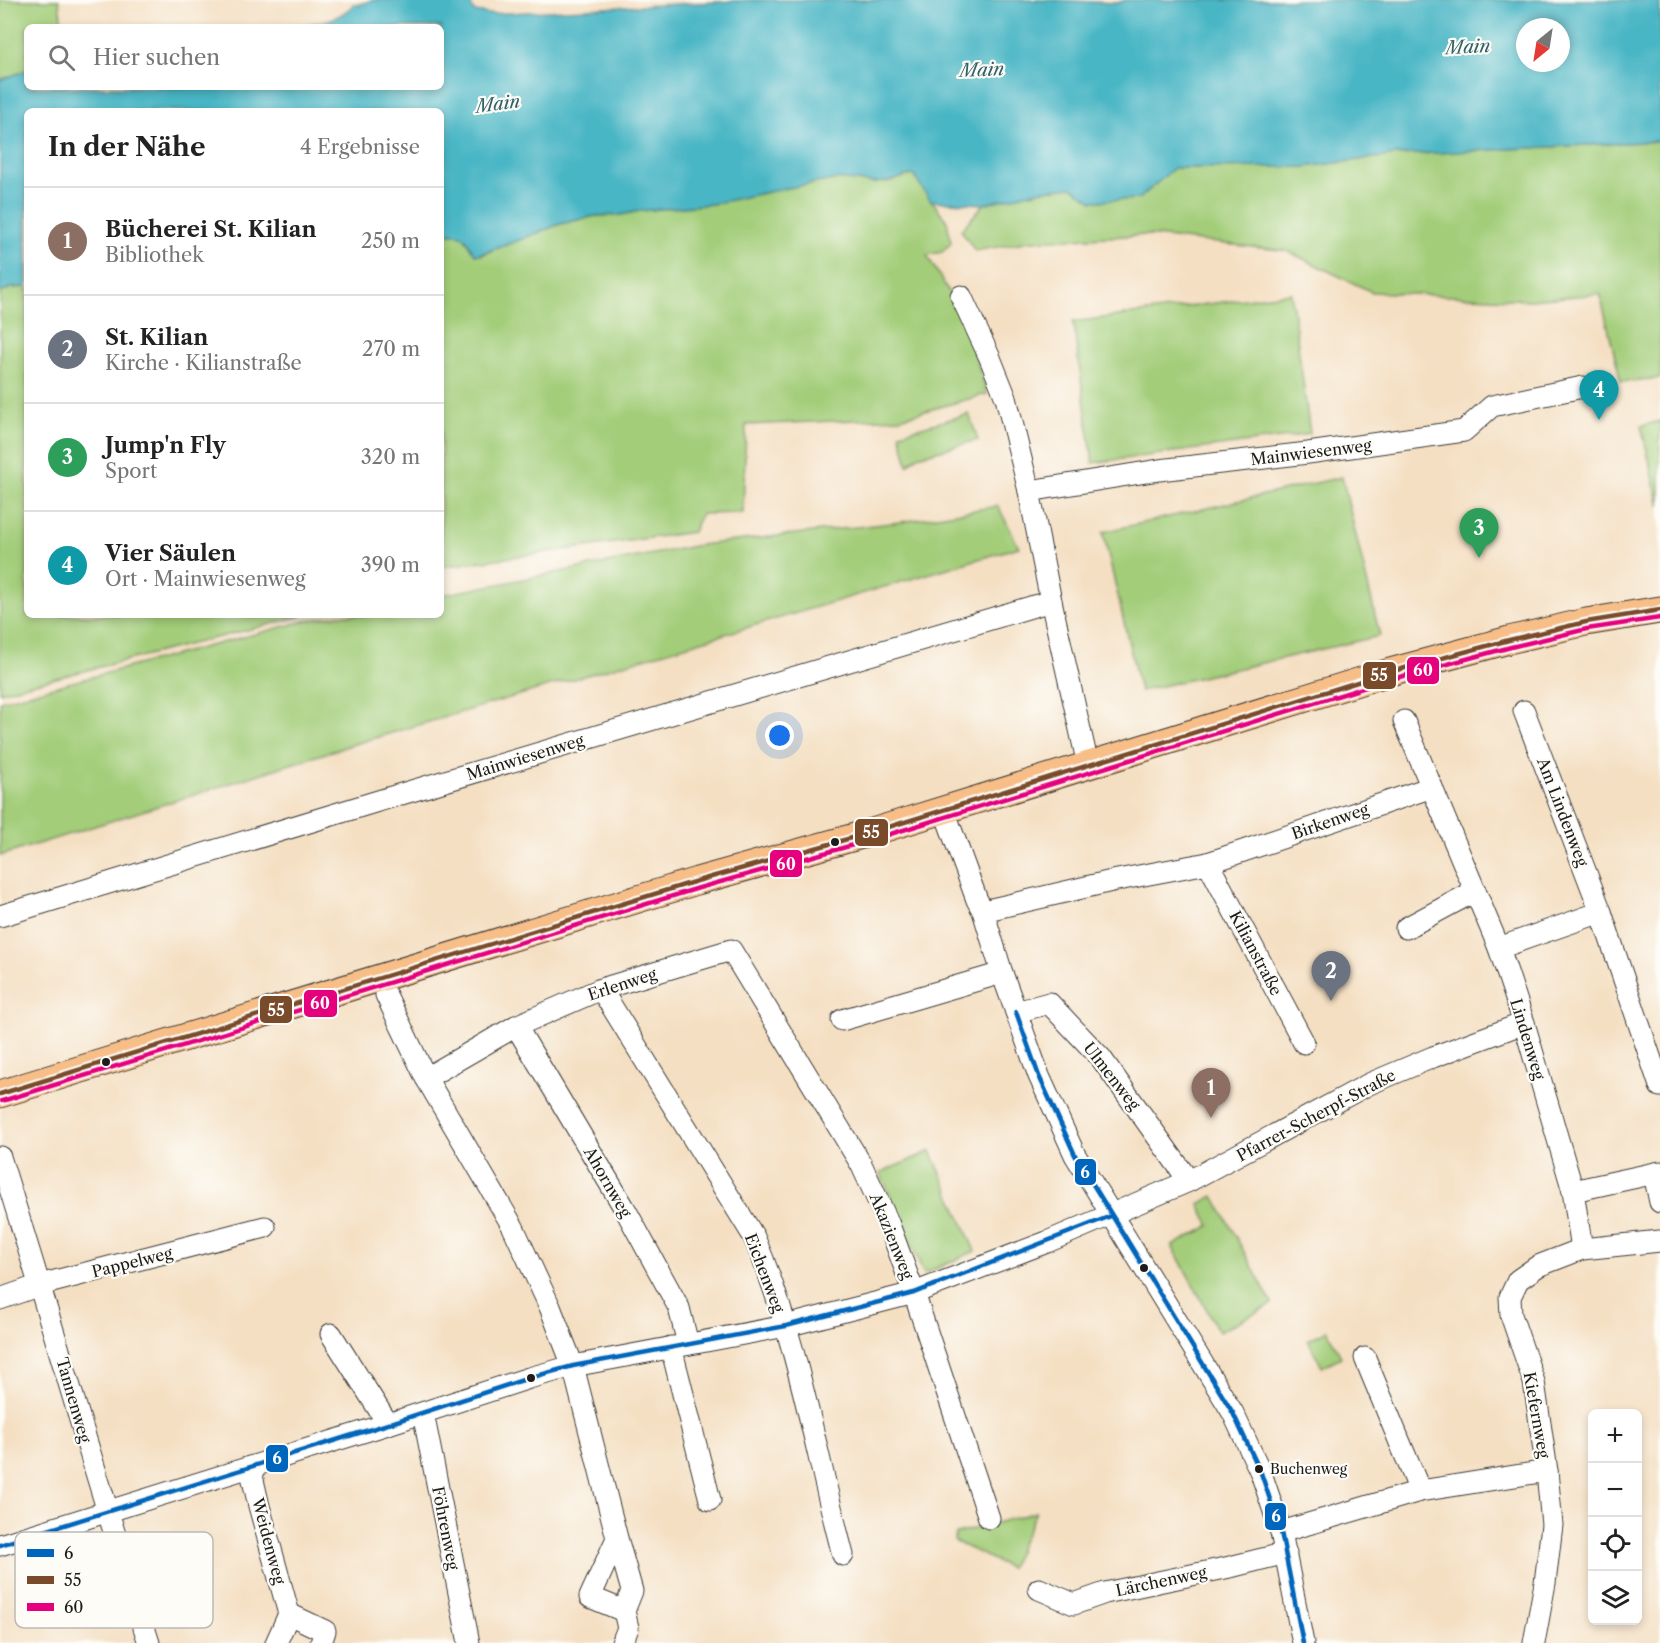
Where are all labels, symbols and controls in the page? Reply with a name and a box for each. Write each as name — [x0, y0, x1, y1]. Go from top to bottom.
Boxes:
north arrow — [1516, 18, 1570, 72]
search box — [24, 24, 444, 90]
water label: Main — [1443, 35, 1491, 59]
icon: search — [45, 41, 78, 74]
text: Hier suchen — [93, 44, 220, 71]
water label: Main — [957, 58, 1005, 82]
water label: Main — [473, 90, 522, 118]
text: In der Nähe — [48, 131, 205, 163]
text: 4 Ergebnisse — [300, 135, 420, 159]
text: Bücherei St. Kilian — [105, 216, 317, 243]
text: 1 — [63, 229, 72, 253]
text: 250 m — [361, 229, 420, 253]
text: Bibliothek — [105, 243, 204, 267]
text: St. Kilian — [105, 324, 208, 351]
text: 2 — [62, 337, 73, 361]
text: 270 m — [362, 337, 420, 361]
text: Kirche · Kilianstraße — [105, 351, 302, 375]
pin: 4 — [1580, 370, 1618, 420]
text: Jump'n Fly — [105, 432, 226, 459]
street label: Mainwiesenweg — [1249, 435, 1373, 469]
text: 3 — [62, 445, 73, 469]
text: 320 m — [361, 445, 420, 469]
text: Sport — [105, 459, 157, 483]
pin: 3 — [1460, 508, 1498, 558]
text: Vier Säulen — [105, 540, 236, 567]
text: 4 — [62, 553, 73, 577]
text: 390 m — [361, 553, 420, 577]
text: Ort · Mainwiesenweg — [105, 567, 306, 591]
line badge: 60 — [1406, 656, 1440, 685]
text: 60 — [1413, 660, 1433, 680]
line badge: 55 — [1362, 661, 1397, 690]
text: 55 — [1370, 665, 1388, 685]
your location — [765, 721, 794, 750]
street label: Mainwiesenweg — [464, 729, 587, 784]
street label: Am Lindenweg — [1533, 754, 1593, 870]
street label: Birkenweg — [1289, 798, 1372, 844]
line badge: 55 — [854, 818, 889, 847]
text: 55 — [862, 822, 880, 842]
unlabelled marker — [829, 836, 841, 848]
line badge: 60 — [769, 849, 803, 878]
text: 60 — [776, 854, 796, 874]
street label: Kilianstraße — [1225, 907, 1287, 999]
pin: 2 — [1312, 952, 1350, 1001]
street label: Erlenweg — [585, 963, 660, 1005]
line badge: 60 — [303, 989, 338, 1018]
text: 60 — [310, 993, 330, 1013]
line badge: 55 — [259, 995, 293, 1024]
street label: Lindenweg — [1506, 996, 1550, 1083]
text: 55 — [267, 1000, 285, 1020]
street label: Ulmenweg — [1079, 1038, 1145, 1114]
unlabelled marker — [100, 1056, 112, 1068]
street label: Pfarrer-Scherpf-Straße — [1233, 1065, 1399, 1165]
pin: 1 — [1192, 1068, 1230, 1118]
street label: Ahornweg — [579, 1142, 636, 1221]
line badge: 6 — [1074, 1158, 1097, 1186]
text: 6 — [1080, 1162, 1090, 1182]
street label: Akazienweg — [865, 1189, 919, 1282]
street label: Eichenweg — [741, 1231, 789, 1316]
street label: Pappelweg — [90, 1242, 175, 1282]
unlabelled marker — [1138, 1262, 1150, 1274]
street label: Tannenweg — [52, 1355, 96, 1445]
street label: Kiefernweg — [1520, 1370, 1555, 1460]
unlabelled marker — [525, 1372, 537, 1384]
map controls — [1588, 1409, 1642, 1625]
button: + — [1588, 1409, 1642, 1463]
line badge: 6 — [265, 1444, 289, 1473]
text: 6 — [272, 1448, 282, 1468]
place label: Buchenweg — [1270, 1460, 1348, 1478]
marker: Buchenweg — [1253, 1463, 1265, 1475]
button: − — [1588, 1463, 1642, 1517]
street label: Föhrenweg — [428, 1484, 464, 1572]
street label: Weidenweg — [248, 1495, 290, 1587]
line badge: 6 — [1264, 1502, 1287, 1531]
text: 6 — [1271, 1506, 1281, 1526]
button: locate — [1588, 1517, 1642, 1571]
legend — [15, 1532, 213, 1628]
text: 6 — [64, 1543, 73, 1563]
street label: Lärchenweg — [1114, 1561, 1209, 1600]
text: 55 — [64, 1570, 81, 1590]
button: layers — [1588, 1571, 1642, 1625]
text: 60 — [64, 1597, 84, 1617]

